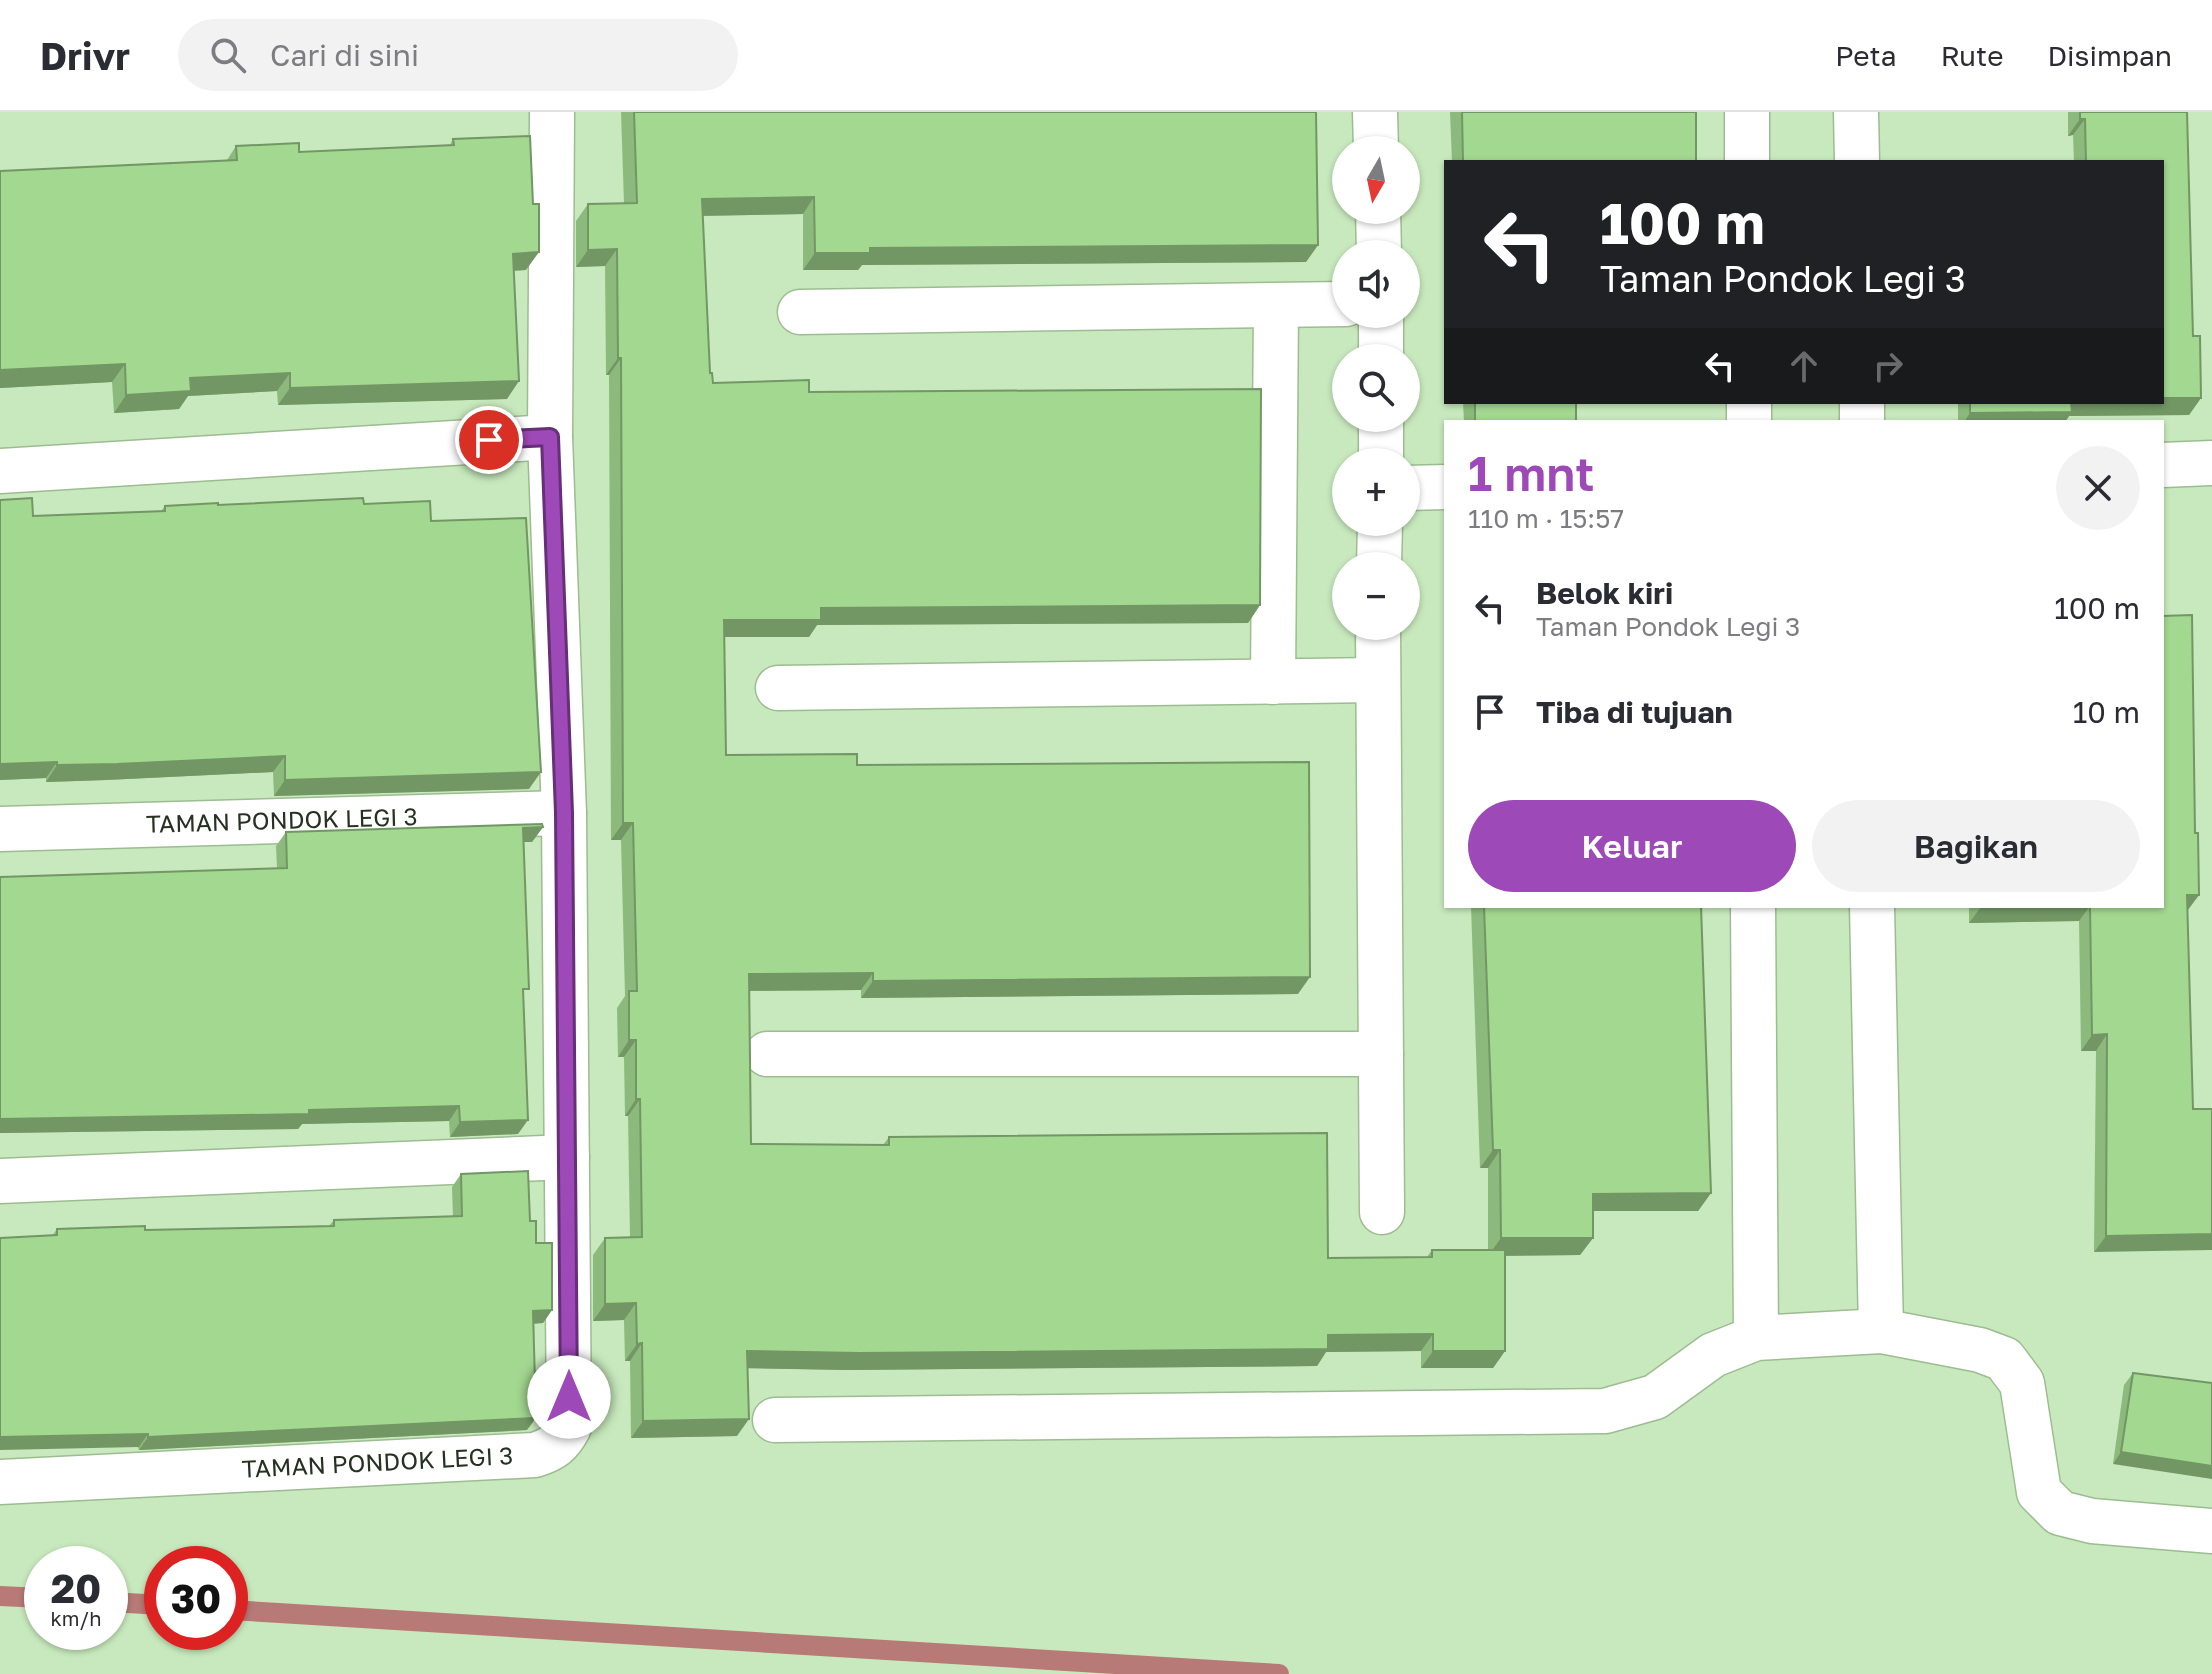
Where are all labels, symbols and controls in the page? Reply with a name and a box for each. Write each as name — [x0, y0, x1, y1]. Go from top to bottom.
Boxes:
search box — [178, 19, 738, 91]
text: Drivr — [40, 33, 130, 78]
icon: search — [206, 33, 250, 77]
text: Cari di sini — [270, 37, 419, 73]
text: Peta — [1835, 39, 1897, 72]
text: Rute — [1941, 39, 2004, 72]
text: Disimpan — [2048, 39, 2172, 72]
north arrow — [1332, 136, 1420, 224]
map controls — [1332, 136, 1420, 640]
text: 100 m — [1600, 189, 1765, 256]
icon: left — [1468, 192, 1572, 296]
button: sound — [1332, 240, 1420, 328]
text: Taman Pondok Legi 3 — [1600, 257, 1966, 300]
button: search — [1332, 344, 1420, 432]
icon: left — [1698, 344, 1742, 388]
icon: ahead — [1782, 344, 1826, 388]
icon: right — [1866, 344, 1910, 388]
pin — [455, 406, 523, 474]
icon: arrive — [467, 418, 511, 462]
text: 1 mnt — [1468, 444, 1594, 502]
button: close — [2056, 446, 2140, 530]
button: + — [1332, 448, 1420, 536]
text: 110 m · 15:57 — [1468, 503, 1624, 534]
button: − — [1332, 552, 1420, 640]
text: Belok kiri — [1536, 575, 1673, 611]
icon: left — [1468, 586, 1512, 630]
text: 100 m — [2054, 590, 2140, 626]
text: Taman Pondok Legi 3 — [1536, 611, 1800, 642]
icon: arrive — [1468, 690, 1512, 734]
text: Tiba di tujuan — [1536, 694, 1733, 730]
text: 10 m — [2073, 694, 2140, 730]
button: Keluar — [1468, 800, 1796, 892]
button: Bagikan — [1812, 800, 2140, 892]
street label: TAMAN PONDOK LEGI 3 — [146, 801, 418, 838]
position arrow — [527, 1355, 611, 1439]
street label: TAMAN PONDOK LEGI 3 — [241, 1440, 514, 1483]
speed limit sign: 30 — [144, 1546, 248, 1650]
text: 20 — [51, 1564, 101, 1612]
text: km/h — [51, 1606, 101, 1630]

